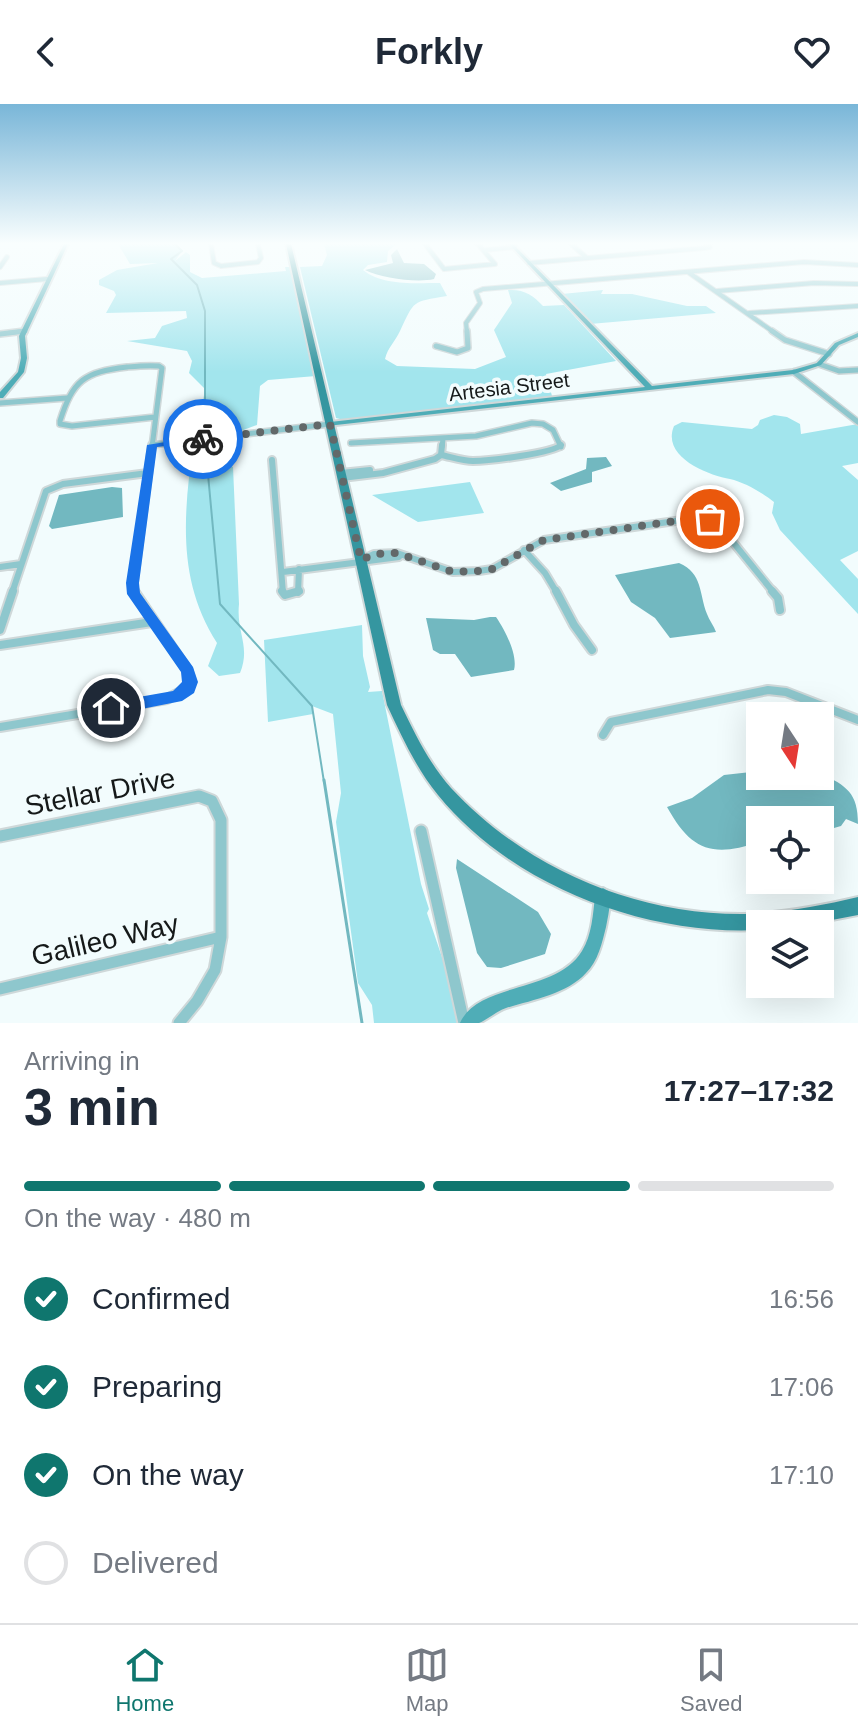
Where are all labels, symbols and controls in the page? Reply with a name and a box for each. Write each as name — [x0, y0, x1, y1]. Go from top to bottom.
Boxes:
icon: back — [24, 30, 68, 74]
icon: heart — [790, 30, 834, 74]
text: Forkly — [375, 31, 483, 72]
street label: Artesia Street — [448, 369, 571, 405]
courier — [163, 399, 243, 479]
icon: bike — [181, 417, 225, 461]
pin — [676, 485, 744, 553]
icon: bag — [688, 497, 732, 541]
pin — [77, 674, 145, 742]
icon: home — [89, 686, 133, 730]
north arrow — [746, 702, 834, 790]
map controls — [746, 702, 834, 998]
street label: Stellar Drive — [22, 762, 178, 822]
button: locate — [746, 806, 834, 894]
street label: Galileo Way — [28, 908, 182, 972]
button: layers — [746, 910, 834, 998]
text: Arriving in — [24, 1046, 140, 1076]
text: 17:27–17:32 — [664, 1074, 834, 1107]
text: 3 min — [24, 1078, 160, 1136]
text: On the way · 480 m — [24, 1203, 251, 1233]
icon: check — [24, 1277, 68, 1321]
text: Confirmed — [92, 1282, 230, 1315]
text: 16:56 — [769, 1284, 834, 1314]
icon: check — [24, 1365, 68, 1409]
text: Preparing — [92, 1370, 222, 1403]
text: 17:06 — [769, 1372, 834, 1402]
icon: check — [24, 1453, 68, 1497]
text: On the way — [92, 1458, 244, 1491]
text: 17:10 — [769, 1460, 834, 1490]
text: Delivered — [92, 1546, 219, 1579]
tab: Home — [115, 1643, 174, 1717]
tab: Map — [405, 1643, 449, 1717]
tab: Saved — [680, 1643, 743, 1717]

